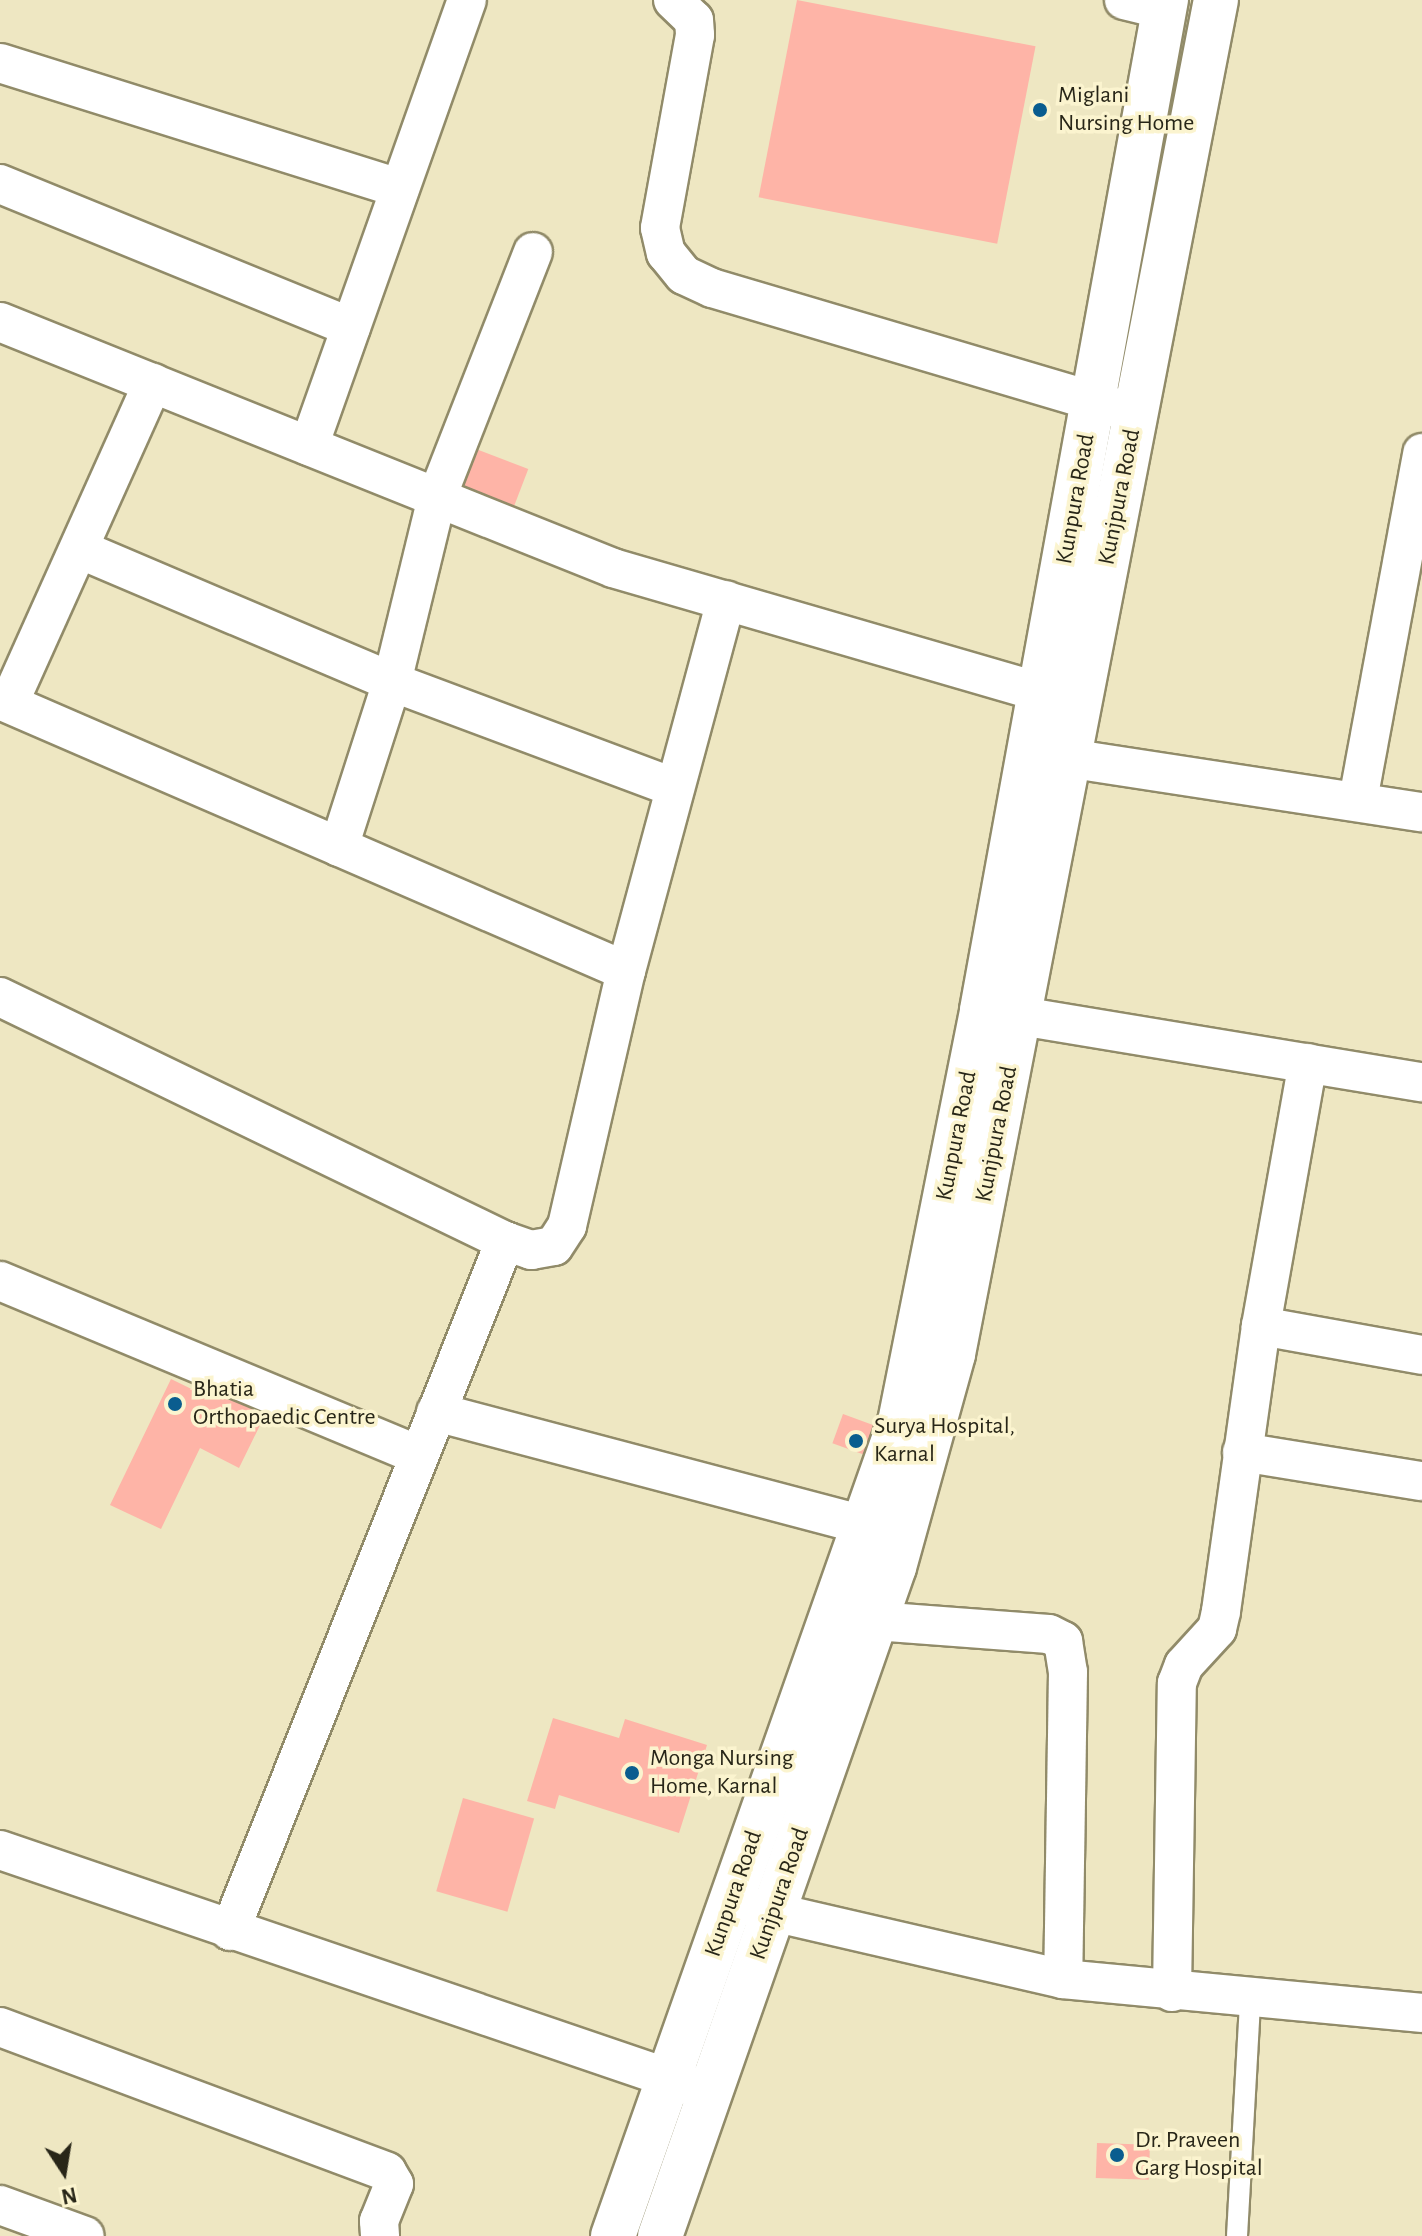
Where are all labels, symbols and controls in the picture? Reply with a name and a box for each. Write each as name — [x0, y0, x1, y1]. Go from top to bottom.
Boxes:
place label: Miglani Nursing Home — [1058, 82, 1194, 138]
marker: Miglani Nursing Home — [1029, 99, 1051, 121]
street label: Kunjpura Road — [1093, 427, 1147, 567]
street label: Kunpura Road — [1050, 432, 1102, 566]
street label: Kunjpura Road — [970, 1064, 1024, 1204]
street label: Kunpura Road — [930, 1069, 984, 1203]
place label: Bhatia Orthopaedic Centre — [193, 1376, 376, 1432]
marker: Bhatia Orthopaedic Centre — [164, 1393, 186, 1415]
place label: Surya Hospital, Karnal — [874, 1413, 1015, 1469]
marker: Surya Hospital, Karnal — [845, 1430, 867, 1452]
place label: Monga Nursing Home, Karnal — [650, 1745, 793, 1801]
marker: Monga Nursing Home, Karnal — [621, 1762, 643, 1784]
street label: Kunjpura Road — [744, 1824, 816, 1964]
street label: Kunpura Road — [699, 1827, 769, 1961]
place label: Dr. Praveen Garg Hospital — [1135, 2127, 1263, 2183]
north arrow — [24, 2132, 104, 2212]
marker: Dr. Praveen Garg Hospital — [1106, 2144, 1128, 2166]
text: N — [59, 2183, 79, 2208]

